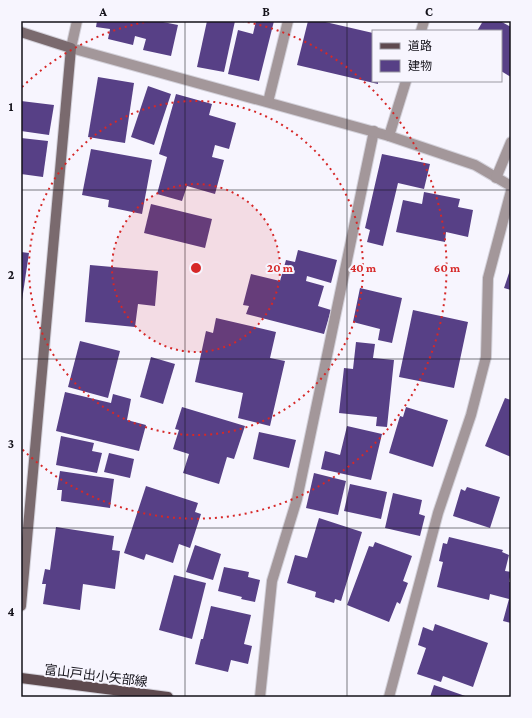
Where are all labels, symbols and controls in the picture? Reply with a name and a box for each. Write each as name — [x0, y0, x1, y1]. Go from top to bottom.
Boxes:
text: A — [98, 4, 107, 19]
text: B — [262, 4, 270, 19]
text: C — [425, 4, 433, 19]
legend — [372, 30, 502, 82]
text: 道路 — [408, 39, 432, 53]
text: 建物 — [408, 59, 432, 73]
text: 1 — [9, 99, 14, 114]
centre of rings — [189, 261, 203, 275]
text: 20 m — [267, 261, 294, 275]
text: 40 m — [350, 261, 377, 275]
text: 60 m — [434, 261, 461, 275]
text: 2 — [8, 267, 15, 282]
text: 3 — [8, 436, 14, 451]
text: 4 — [7, 604, 15, 619]
street label: 富山戸出小矢部線 — [43, 662, 148, 689]

